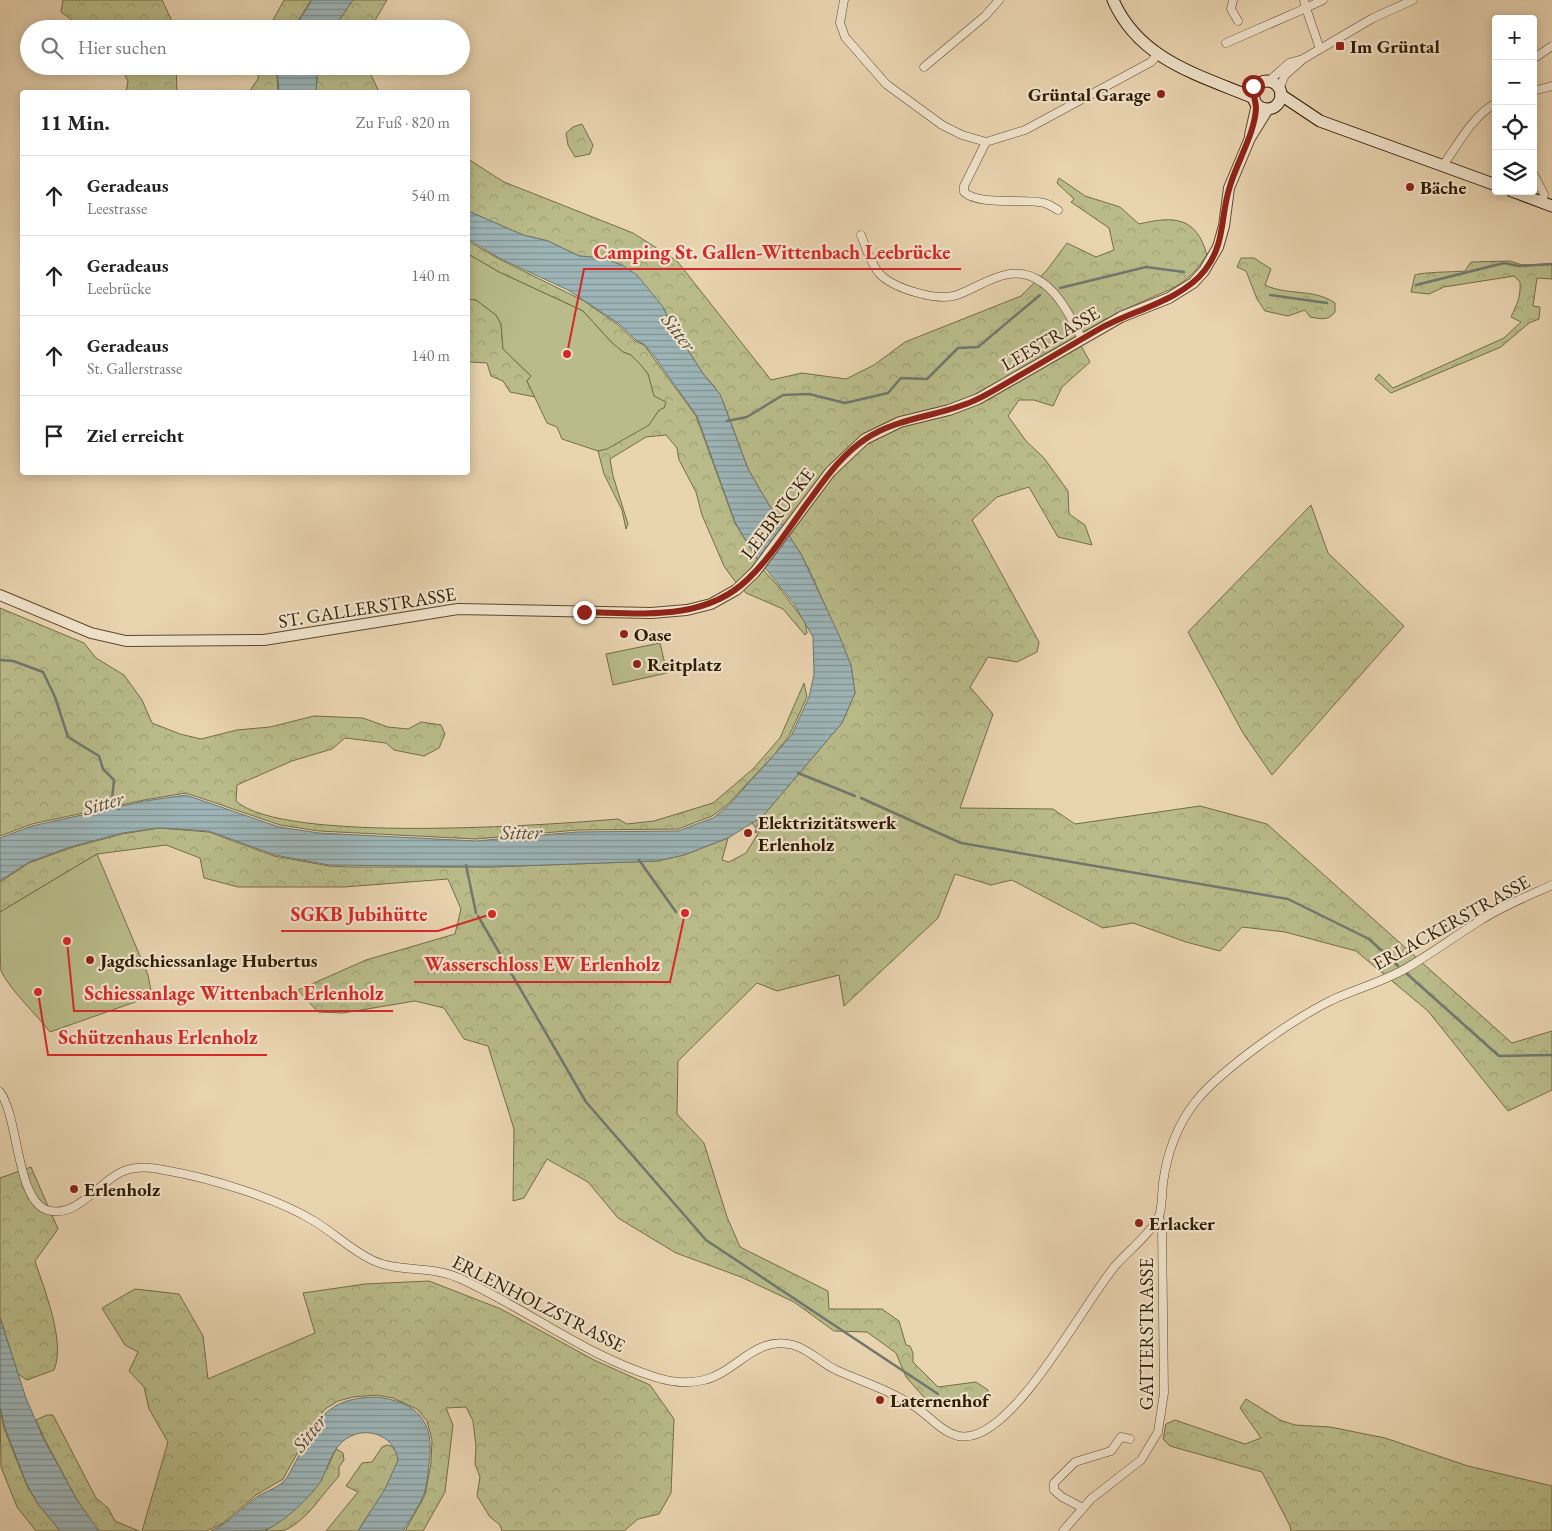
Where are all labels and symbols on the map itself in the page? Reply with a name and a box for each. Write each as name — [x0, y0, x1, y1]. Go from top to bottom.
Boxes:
place label: Im Grüntal — [1350, 34, 1440, 59]
marker: Im Grüntal — [1334, 40, 1346, 52]
route start — [1242, 75, 1265, 98]
place label: Grüntal Garage — [1028, 82, 1151, 107]
marker: Grüntal Garage — [1155, 88, 1167, 100]
place label: Bäche — [1420, 175, 1466, 200]
marker: Bäche — [1404, 181, 1416, 193]
callout: Camping St. Gallen-Wittenbach Leebrücke — [584, 234, 961, 269]
text: Camping St. Gallen-Wittenbach Leebrücke — [593, 239, 951, 265]
street label: LEESTRASSE — [996, 300, 1104, 377]
water label: Sitter — [655, 307, 703, 357]
street label: LEEBRÜCKE — [735, 462, 820, 564]
street label: ST. GALLERSTRASSE — [277, 581, 458, 634]
route end — [573, 601, 596, 624]
place label: Oase — [634, 622, 672, 647]
marker: Oase — [618, 628, 630, 640]
place label: Reitplatz — [647, 652, 721, 677]
marker: Reitplatz — [631, 658, 643, 670]
water label: Sitter — [79, 784, 128, 821]
place label: Elektrizitätswerk Erlenholz — [758, 810, 897, 857]
water label: Sitter — [499, 819, 543, 845]
marker: Elektrizitätswerk Erlenholz — [742, 827, 754, 839]
street label: ERLACKERSTRASSE — [1368, 869, 1535, 976]
callout: SGKB Jubihütte — [281, 896, 438, 931]
text: SGKB Jubihütte — [291, 901, 428, 927]
callout: Wasserschloss EW Erlenholz — [414, 947, 670, 982]
place label: Jagdschiessanlage Hubertus — [98, 948, 318, 973]
text: Wasserschloss EW Erlenholz — [424, 951, 660, 977]
marker: Jagdschiessanlage Hubertus — [84, 954, 96, 966]
callout: Schiessanlage Wittenbach Erlenholz — [74, 976, 393, 1011]
text: Schiessanlage Wittenbach Erlenholz — [84, 980, 384, 1006]
callout: Schützenhaus Erlenholz — [48, 1020, 267, 1055]
text: Schützenhaus Erlenholz — [58, 1024, 258, 1050]
place label: Erlenholz — [84, 1177, 160, 1202]
marker: Erlenholz — [68, 1183, 80, 1195]
place label: Erlacker — [1149, 1211, 1215, 1236]
marker: Erlacker — [1133, 1217, 1145, 1229]
street label: ERLENHOLZSTRASSE — [448, 1249, 630, 1358]
street label: GATTERSTRASSE — [1134, 1258, 1159, 1410]
place label: Laternenhof — [890, 1388, 991, 1413]
marker: Laternenhof — [874, 1394, 886, 1406]
water label: Sitter — [285, 1408, 333, 1458]

